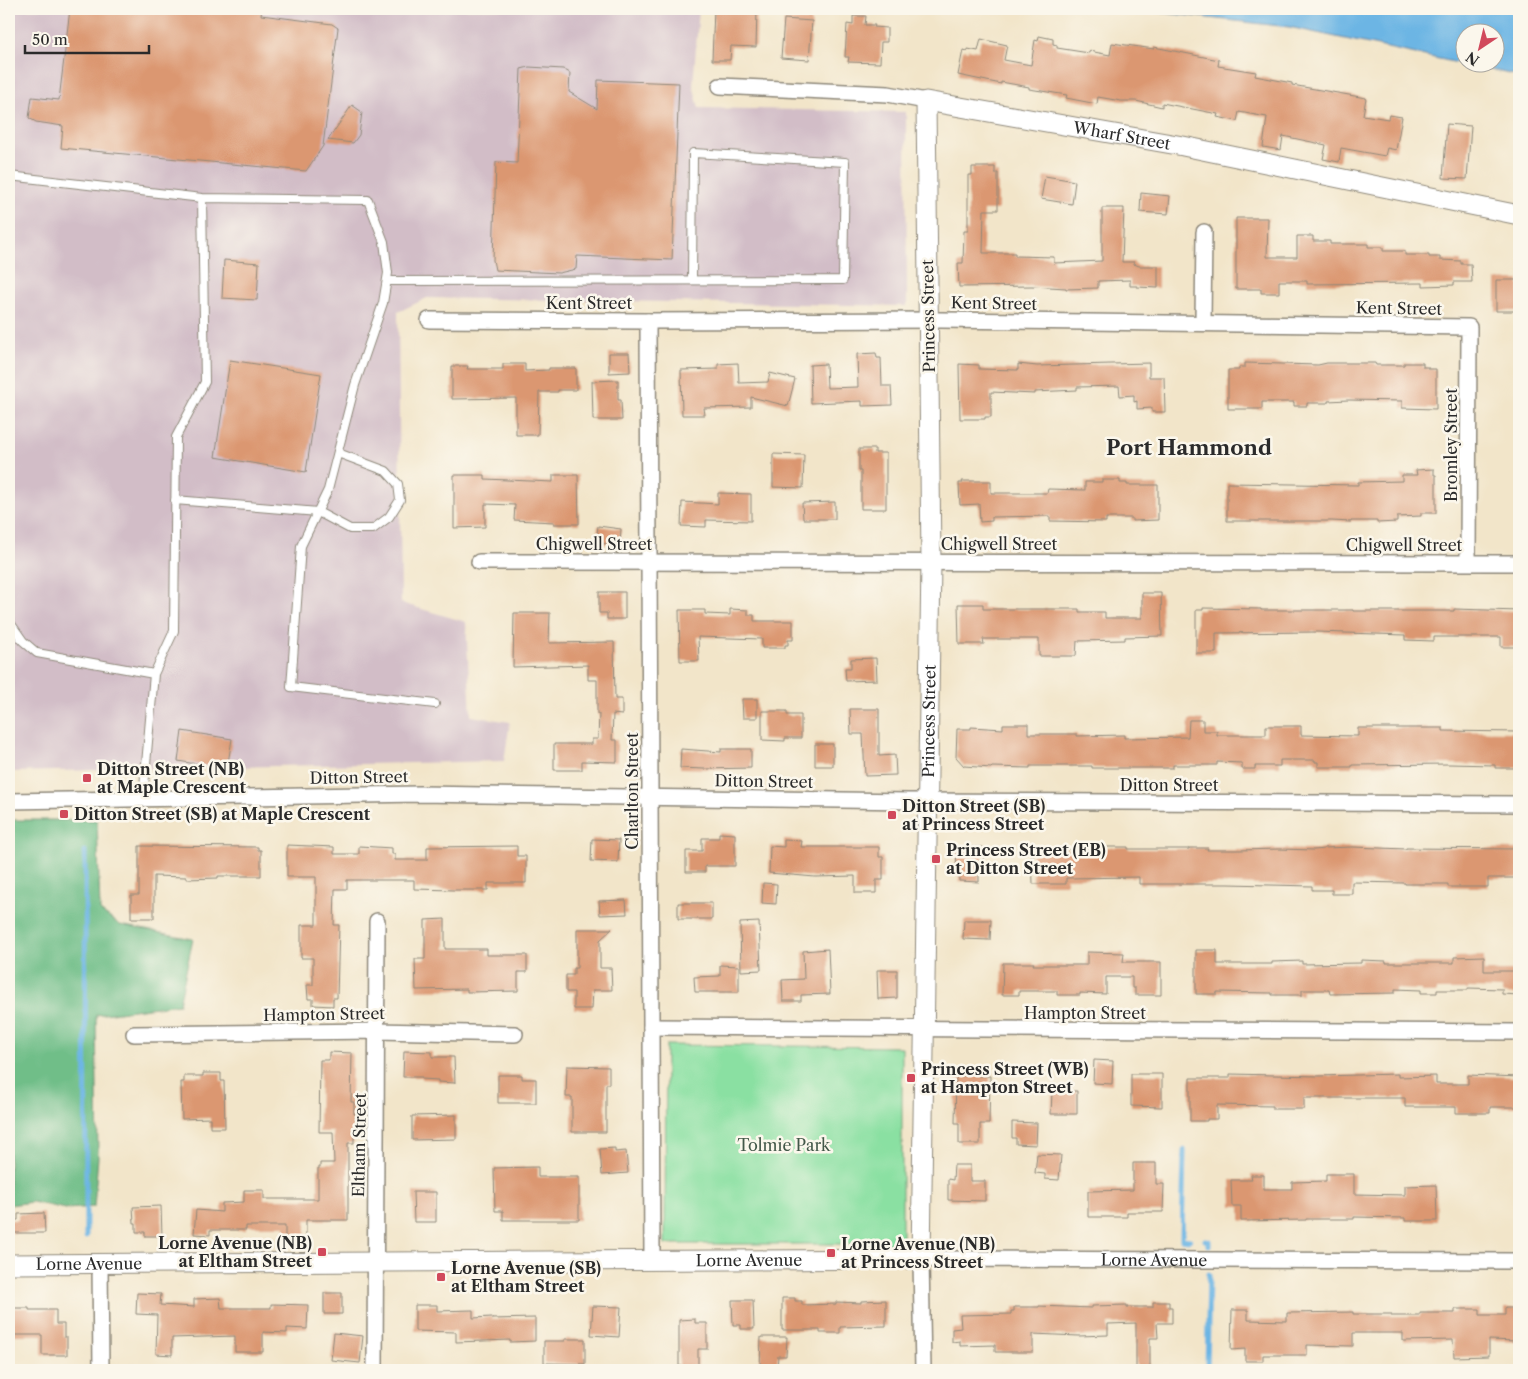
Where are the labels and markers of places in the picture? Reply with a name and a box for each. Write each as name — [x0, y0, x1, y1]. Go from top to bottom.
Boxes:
place label: Ditton Street (NB) at Maple Crescent — [97, 759, 247, 797]
marker: Ditton Street (NB) at Maple Crescent — [81, 772, 93, 784]
place label: Ditton Street (SB) at Princess Street — [902, 796, 1045, 834]
place label: Ditton Street (SB) at Maple Crescent — [74, 804, 371, 824]
marker: Ditton Street (SB) at Maple Crescent — [58, 808, 70, 820]
marker: Ditton Street (SB) at Princess Street — [886, 809, 898, 821]
place label: Princess Street (EB) at Ditton Street — [946, 840, 1106, 878]
marker: Princess Street (EB) at Ditton Street — [930, 853, 942, 865]
place label: Princess Street (WB) at Hampton Street — [921, 1059, 1088, 1097]
marker: Princess Street (WB) at Hampton Street — [905, 1072, 917, 1084]
place label: Lorne Avenue (NB) at Eltham Street — [158, 1233, 313, 1271]
place label: Lorne Avenue (NB) at Princess Street — [841, 1234, 995, 1272]
marker: Lorne Avenue (NB) at Eltham Street — [316, 1246, 328, 1258]
marker: Lorne Avenue (NB) at Princess Street — [825, 1247, 837, 1259]
place label: Lorne Avenue (SB) at Eltham Street — [451, 1258, 601, 1296]
marker: Lorne Avenue (SB) at Eltham Street — [435, 1271, 447, 1283]

